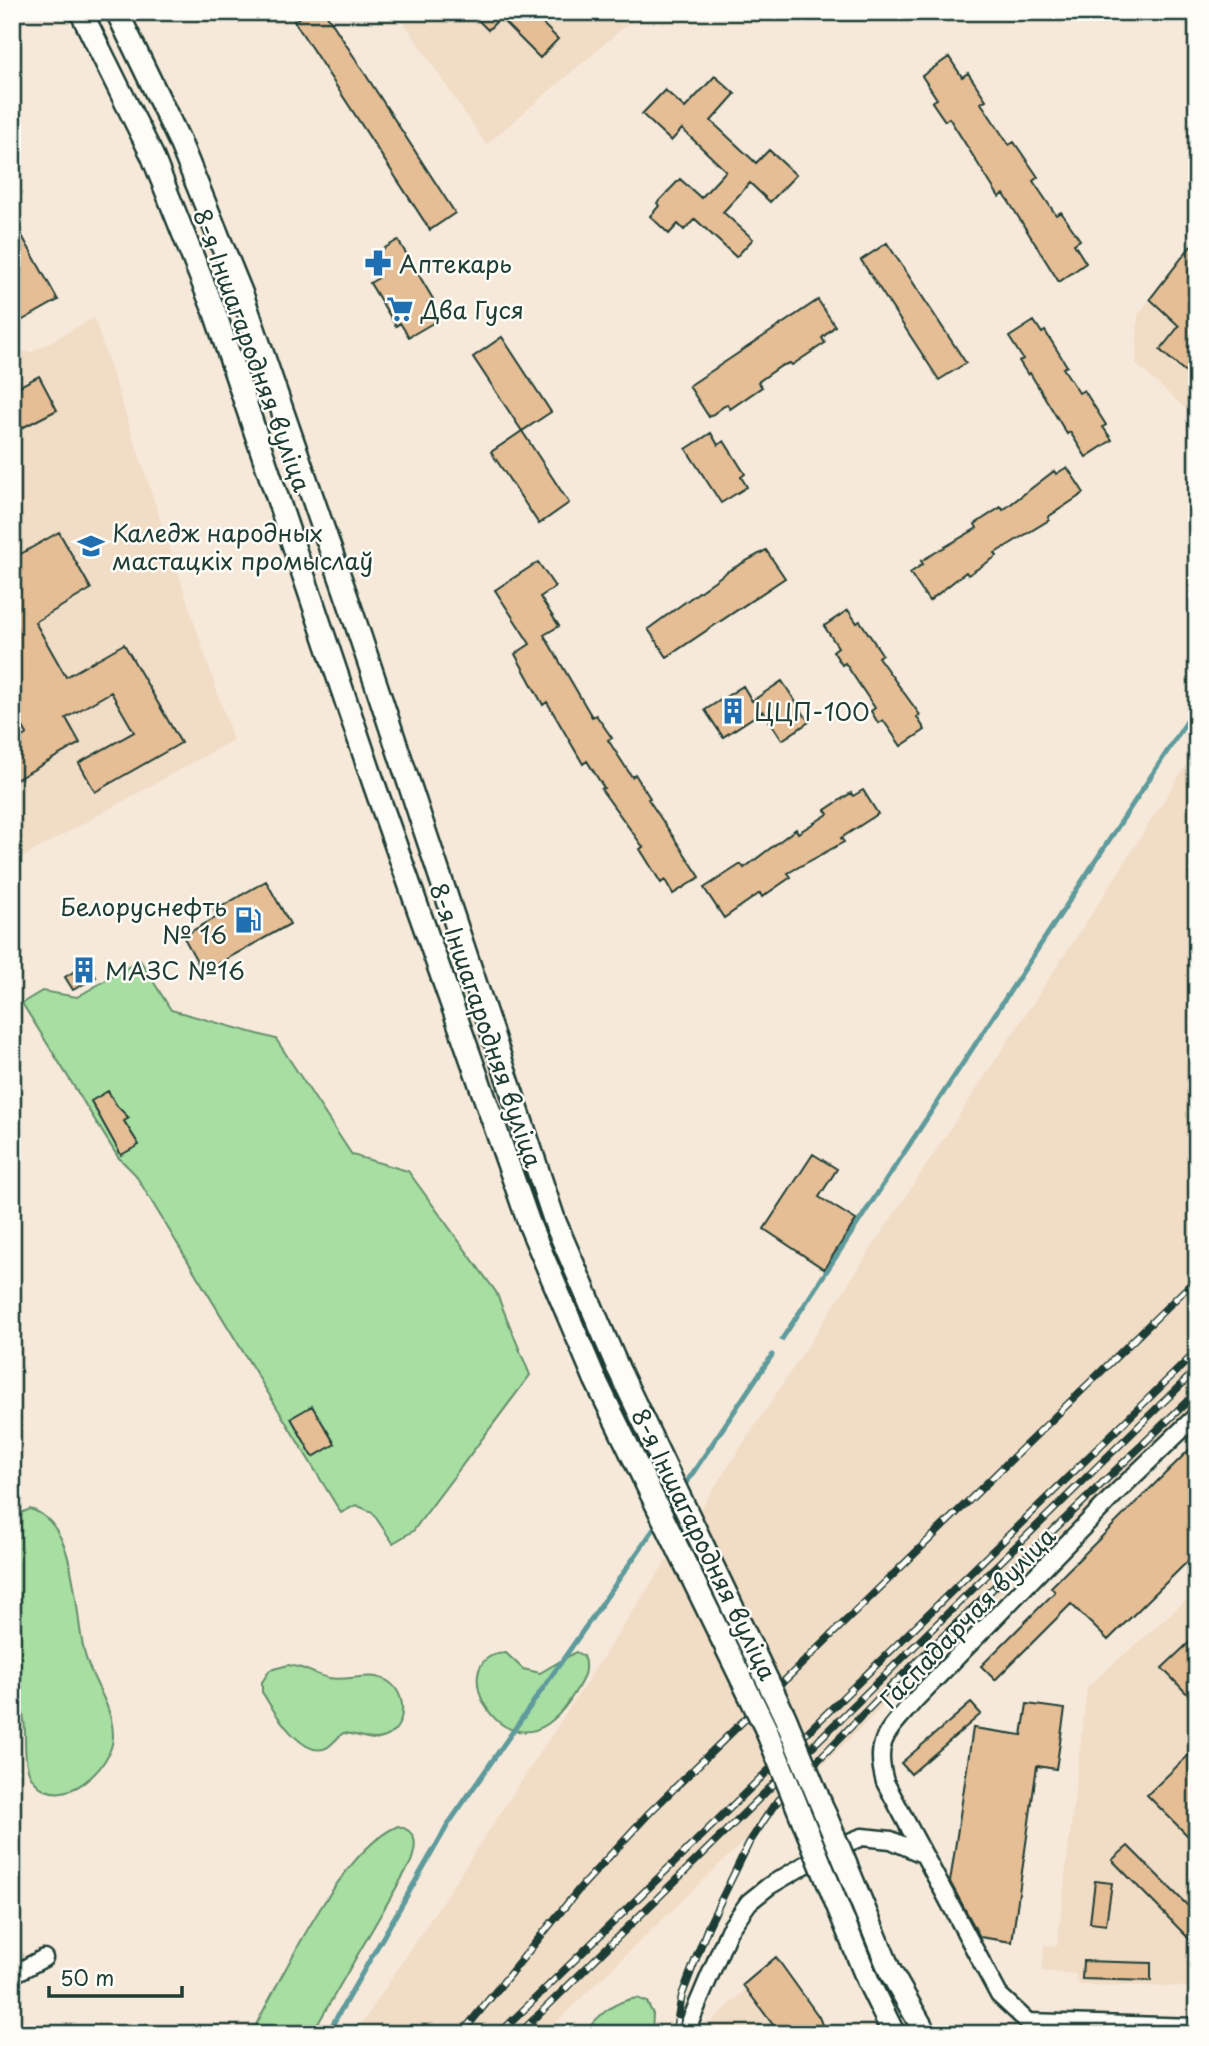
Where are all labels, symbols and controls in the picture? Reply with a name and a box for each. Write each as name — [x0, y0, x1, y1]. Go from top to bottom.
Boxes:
street label: 8-я Іншагародняя вуліца — [185, 204, 321, 497]
place label: Аптекарь — [399, 245, 512, 281]
pharmacy icon: Аптекарь — [363, 248, 393, 278]
place label: Два Гуся — [420, 291, 524, 327]
supermarket icon: Два Гуся — [385, 294, 415, 324]
place label: Каледж народных мастацкіх промыслаў — [112, 514, 373, 578]
school or university icon: Каледж народных мастацкіх промыслаў — [76, 531, 106, 561]
place label: ЦЦП-100 — [754, 693, 870, 729]
building icon: ЦЦП-100 — [718, 696, 748, 726]
street label: 8-я Іншагародняя вуліца — [421, 878, 553, 1172]
place label: Белоруснефть № 16 — [60, 888, 227, 952]
fuel station icon: Белоруснефть № 16 — [233, 905, 263, 935]
place label: МАЗС №16 — [105, 952, 245, 988]
building icon: МАЗС №16 — [69, 955, 99, 985]
street label: 8-я Іншагародняя вуліца — [623, 1402, 787, 1686]
street label: Гаспадарчая вуліца — [871, 1518, 1063, 1716]
scale bar — [49, 1955, 182, 1999]
text: 50 m — [60, 1961, 114, 1993]

